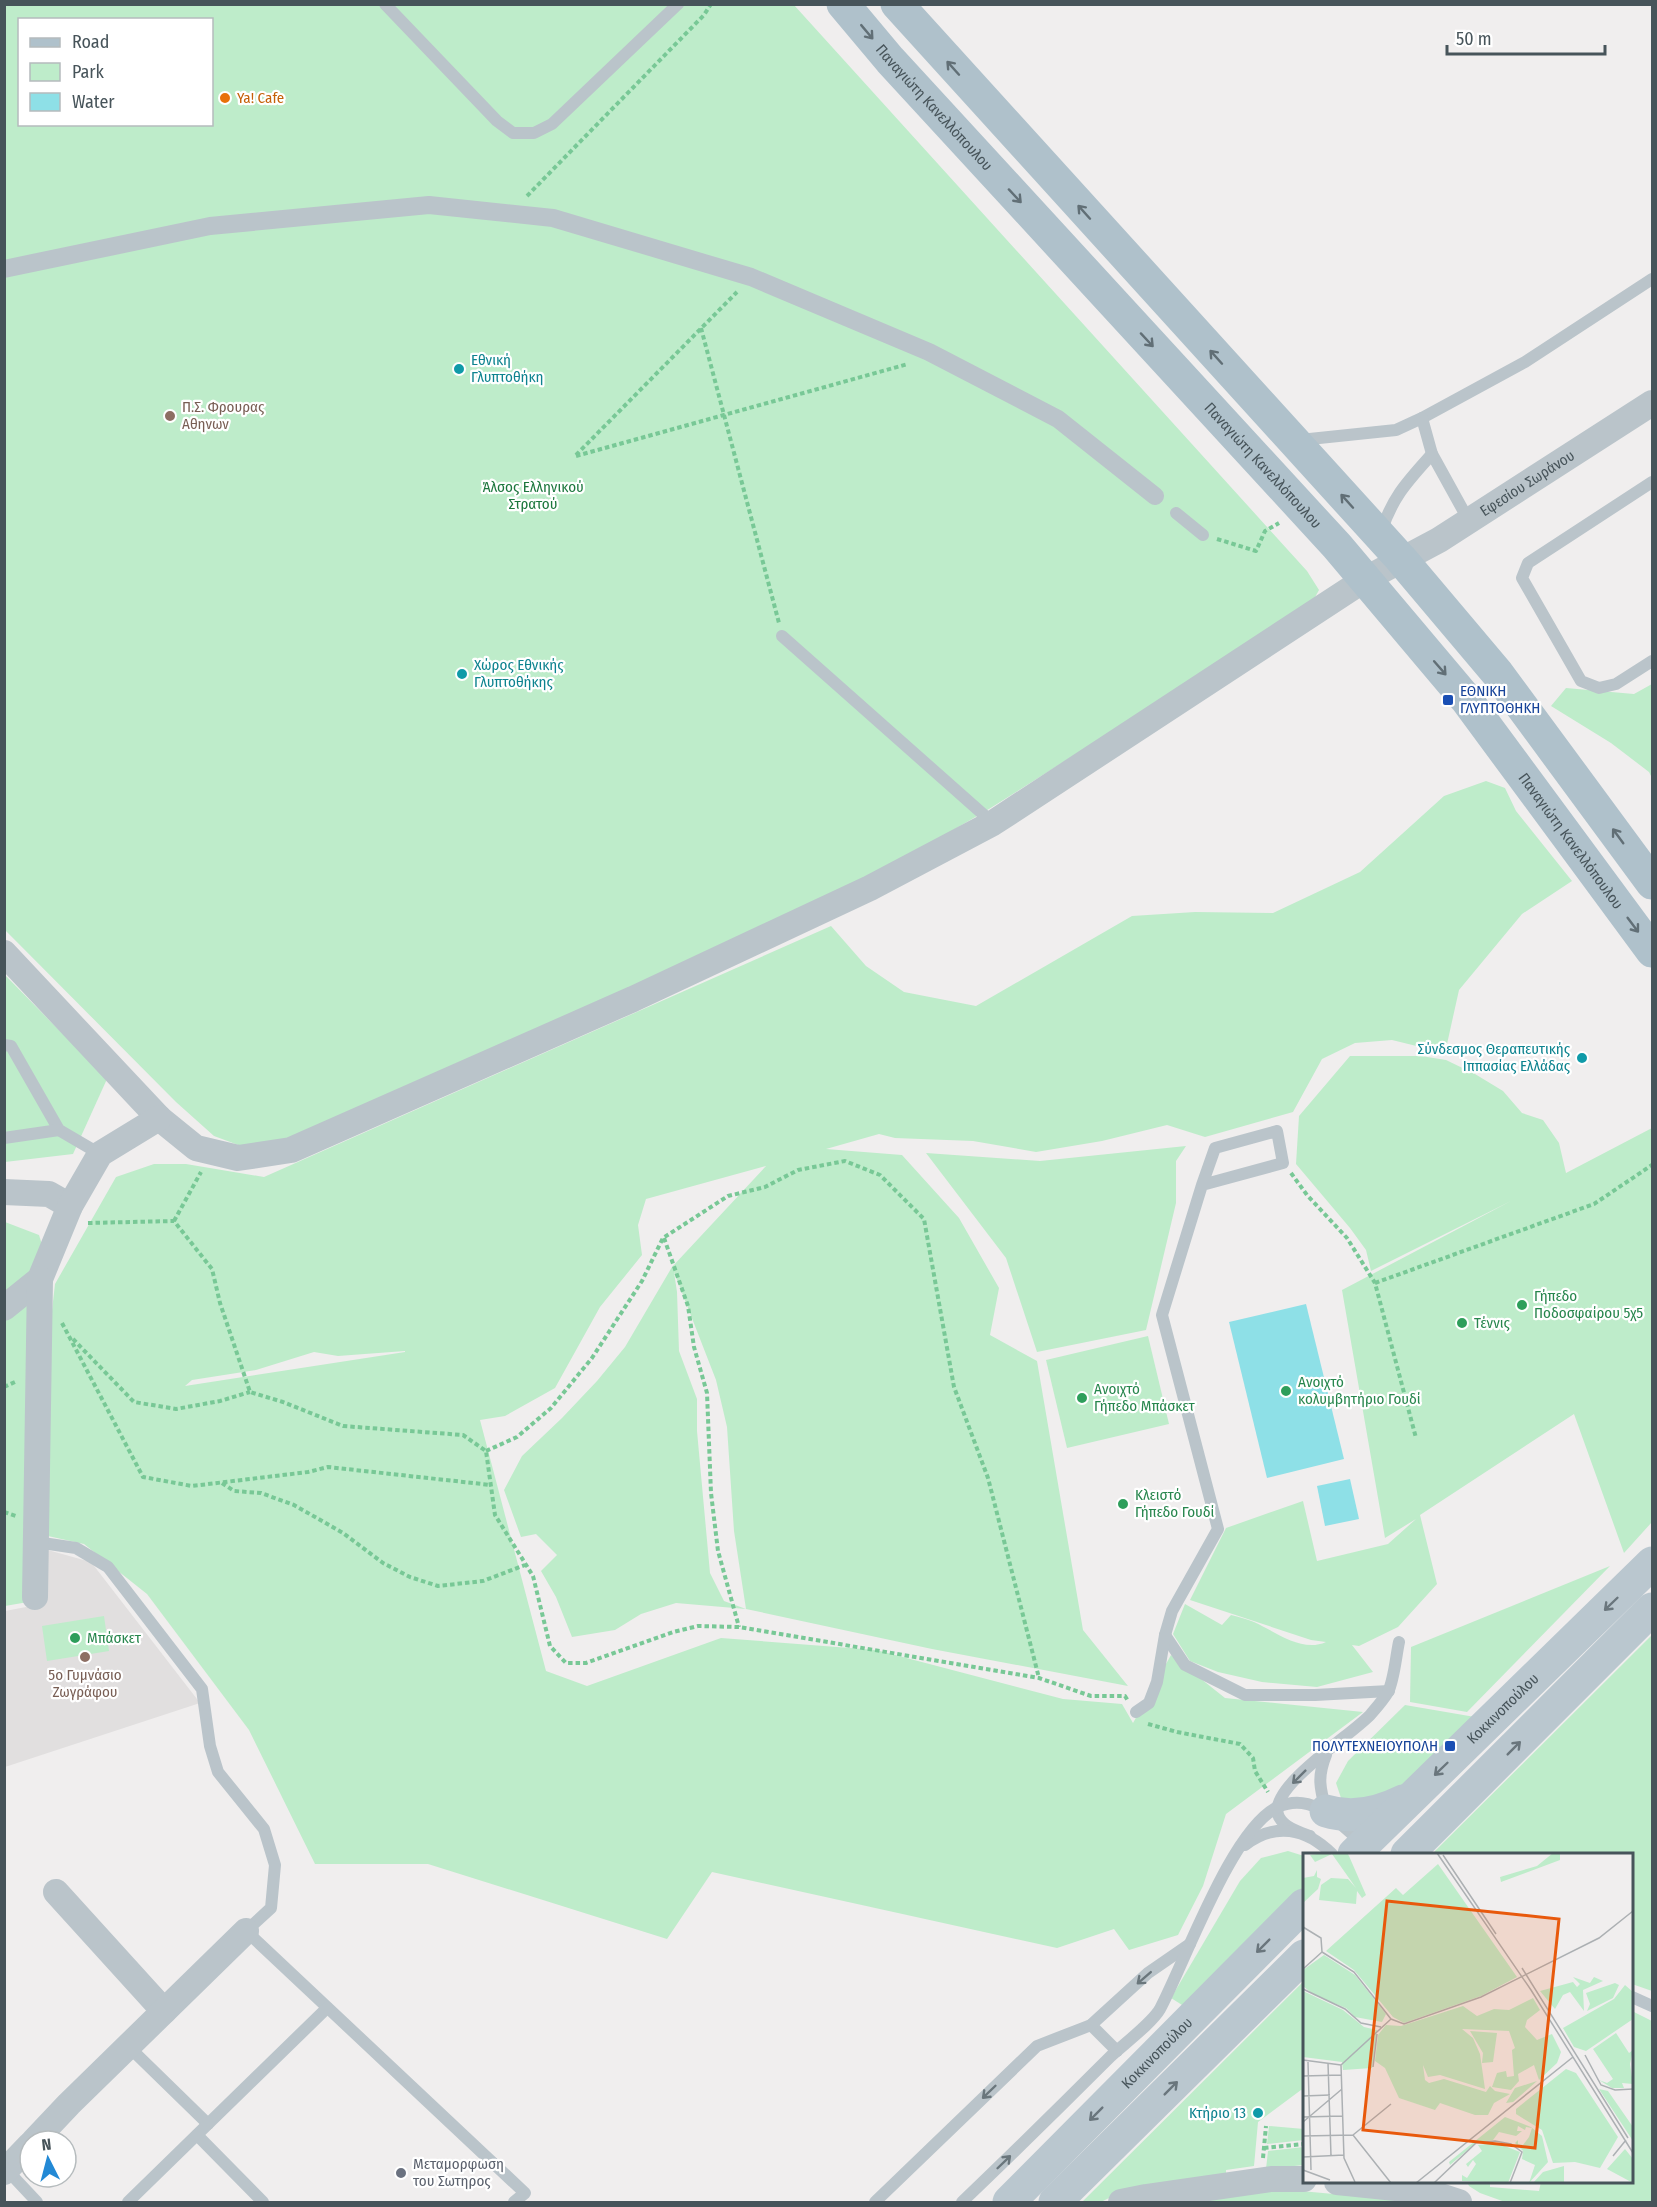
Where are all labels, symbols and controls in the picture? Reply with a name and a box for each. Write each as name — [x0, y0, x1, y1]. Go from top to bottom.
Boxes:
legend — [18, 18, 213, 126]
scale bar — [1447, 18, 1604, 56]
one-way arrow — [860, 24, 873, 40]
text: 50 m — [1456, 28, 1492, 50]
text: Road — [72, 31, 109, 53]
street label: Παναγιώτη Κανελλόπουλου — [872, 41, 996, 174]
text: Park — [72, 61, 105, 83]
one-way arrow — [946, 61, 960, 76]
place label: Ya! Cafe — [237, 89, 284, 107]
text: Water — [72, 91, 115, 113]
marker: Ya! Cafe — [218, 91, 232, 105]
one-way arrow — [1008, 188, 1022, 203]
one-way arrow — [1077, 205, 1092, 220]
one-way arrow — [1140, 332, 1154, 347]
one-way arrow — [1209, 349, 1223, 364]
place label: Εθνική Γλυπτοθήκη — [471, 351, 544, 386]
marker: Εθνική Γλυπτοθήκη — [452, 362, 466, 376]
place label: Π.Σ. Φρουρας Αθηνων — [182, 398, 265, 433]
street label: Παναγιώτη Κανελλόπουλου — [1201, 399, 1325, 532]
marker: Π.Σ. Φρουρας Αθηνων — [163, 409, 177, 423]
street label: Εφεσίου Σωράνου — [1477, 446, 1578, 520]
park label: Άλσος Ελληνικού Στρατού — [482, 478, 584, 513]
one-way arrow — [1340, 494, 1354, 509]
place label: Χώρος Εθνικής Γλυπτοθήκης — [474, 656, 564, 691]
one-way arrow — [1433, 660, 1446, 676]
marker: Χώρος Εθνικής Γλυπτοθήκης — [455, 667, 469, 681]
place label: ΕΘΝΙΚΗ ΓΛΥΠΤΟΘΗΚΗ — [1460, 682, 1540, 717]
marker: ΕΘΝΙΚΗ ΓΛΥΠΤΟΘΗΚΗ — [1441, 693, 1455, 707]
street label: Παναγιώτη Κανελλόπουλου — [1515, 769, 1627, 913]
one-way arrow — [1611, 828, 1624, 844]
one-way arrow — [1627, 916, 1639, 932]
place label: Σύνδεσμος Θεραπευτικής Ιππασίας Ελλάδας — [1418, 1040, 1571, 1075]
marker: Σύνδεσμος Θεραπευτικής Ιππασίας Ελλάδας — [1575, 1051, 1589, 1065]
place label: Γήπεδο Ποδοσφαίρου 5χ5 — [1534, 1287, 1643, 1322]
marker: Γήπεδο Ποδοσφαίρου 5χ5 — [1515, 1298, 1529, 1312]
place label: Τέννις — [1474, 1314, 1510, 1332]
marker: Τέννις — [1455, 1316, 1469, 1330]
place label: Ανοιχτό κολυμβητήριο Γουδί — [1298, 1373, 1421, 1408]
place label: Ανοιχτό Γήπεδο Μπάσκετ — [1094, 1380, 1195, 1415]
marker: Ανοιχτό κολυμβητήριο Γουδί — [1279, 1384, 1293, 1398]
marker: Ανοιχτό Γήπεδο Μπάσκετ — [1075, 1391, 1089, 1405]
place label: Κλειστό Γήπεδο Γουδί — [1135, 1486, 1215, 1521]
marker: Κλειστό Γήπεδο Γουδί — [1116, 1497, 1130, 1511]
one-way arrow — [1603, 1596, 1618, 1611]
place label: Μπάσκετ — [87, 1629, 142, 1647]
marker: Μπάσκετ — [68, 1631, 82, 1645]
marker: 5ο Γυμνάσιο Ζωγράφου — [78, 1650, 92, 1664]
place label: 5ο Γυμνάσιο Ζωγράφου — [48, 1666, 122, 1701]
street label: Κοκκινοπούλου — [1463, 1670, 1542, 1748]
place label: ΠΟΛΥΤΕΧΝΕΙΟΥΠΟΛΗ — [1312, 1737, 1438, 1755]
marker: ΠΟΛΥΤΕΧΝΕΙΟΥΠΟΛΗ — [1443, 1739, 1457, 1753]
one-way arrow — [1506, 1741, 1521, 1756]
one-way arrow — [1434, 1762, 1449, 1776]
one-way arrow — [1291, 1769, 1306, 1784]
inset map — [1303, 1853, 1633, 2183]
one-way arrow — [1256, 1939, 1271, 1954]
one-way arrow — [1137, 1971, 1152, 1985]
street label: Κοκκινοπούλου — [1118, 2014, 1196, 2092]
one-way arrow — [1164, 2080, 1179, 2095]
one-way arrow — [982, 2085, 997, 2099]
place label: Κτήριο 13 — [1189, 2104, 1246, 2122]
marker: Κτήριο 13 — [1251, 2106, 1265, 2120]
one-way arrow — [1089, 2107, 1104, 2122]
north arrow — [18, 2129, 78, 2189]
text: N — [41, 2135, 52, 2155]
one-way arrow — [996, 2154, 1011, 2169]
place label: Μεταμορφωση του Σωτηρος — [412, 2155, 504, 2190]
marker: Μεταμορφωση του Σωτηρος — [394, 2166, 408, 2180]

